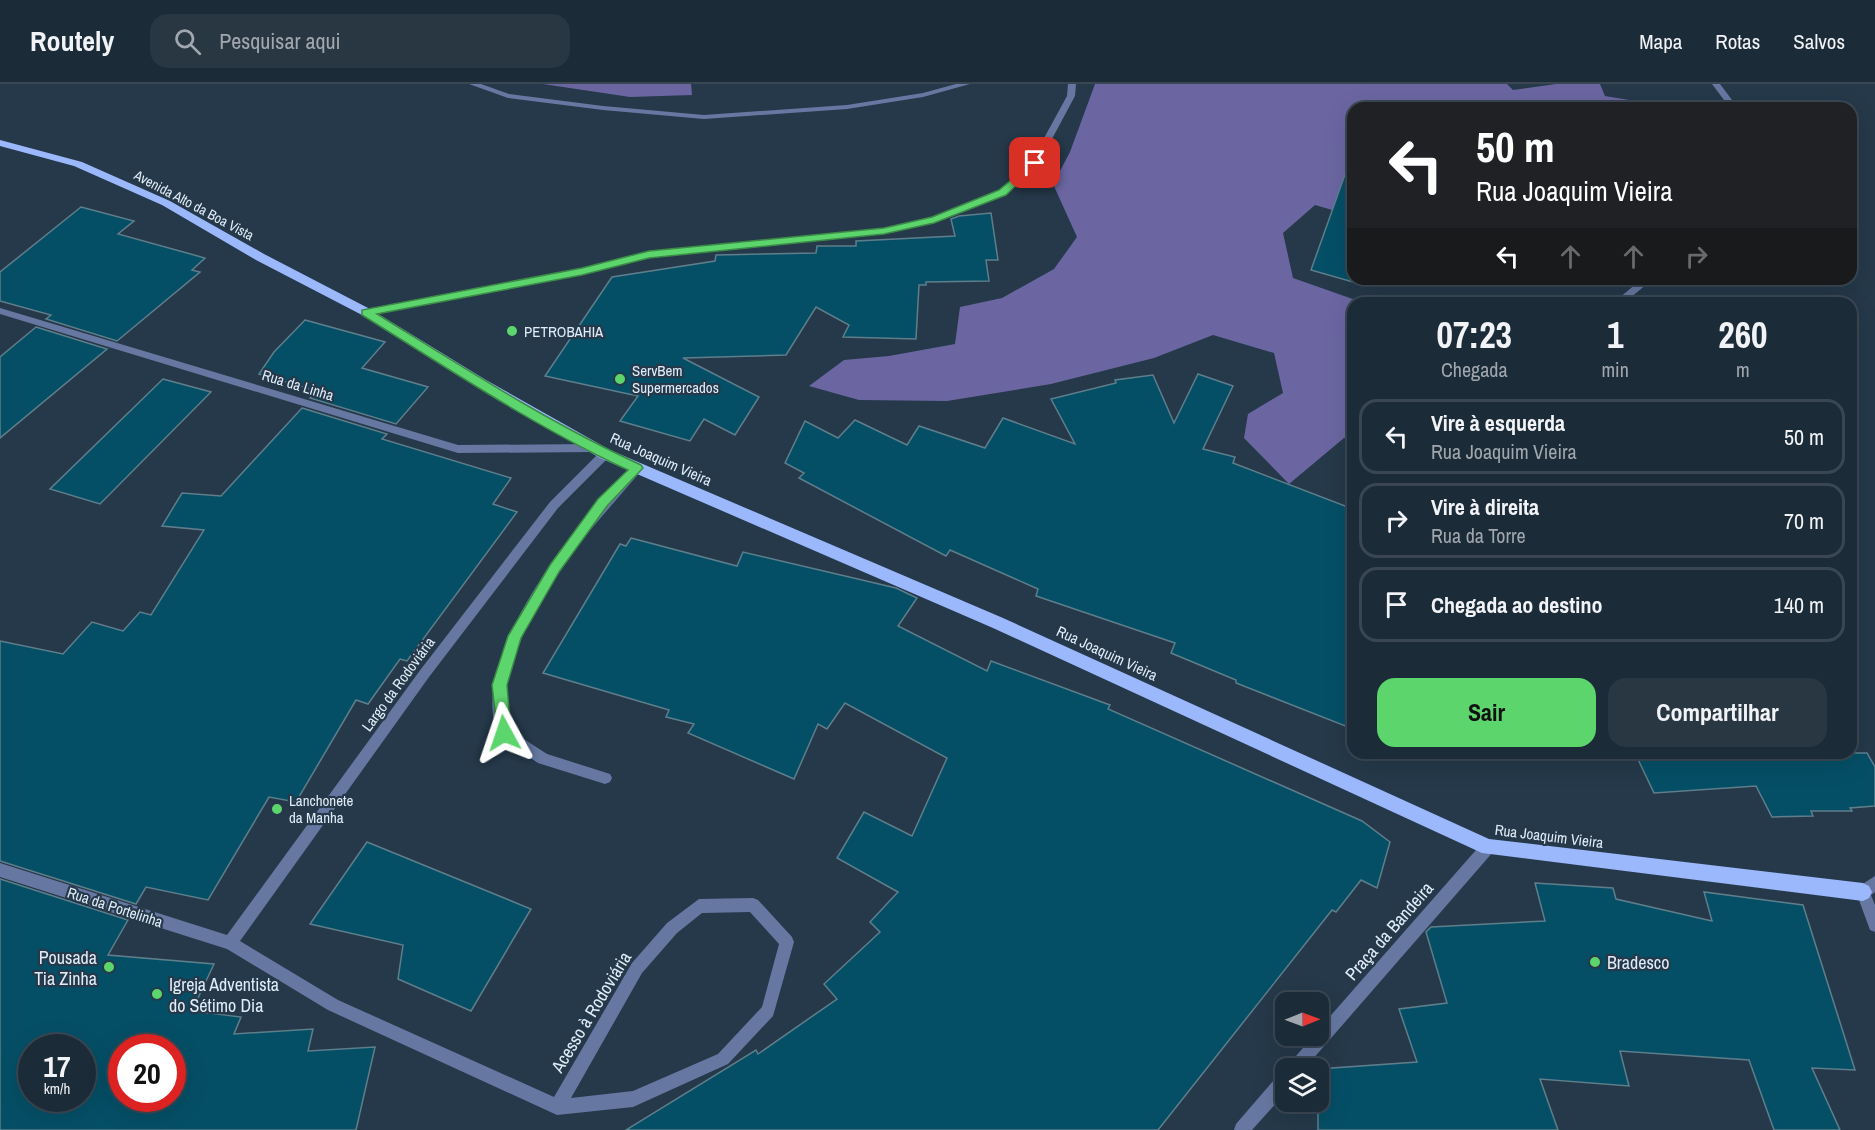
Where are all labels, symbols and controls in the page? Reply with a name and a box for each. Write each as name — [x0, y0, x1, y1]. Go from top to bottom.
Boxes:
search box — [150, 14, 570, 68]
text: Routely — [30, 22, 114, 60]
icon: search — [171, 25, 204, 58]
text: Pesquisar aqui — [219, 26, 341, 56]
text: Mapa — [1639, 27, 1682, 56]
text: Rotas — [1715, 27, 1760, 56]
text: Salvos — [1793, 27, 1845, 56]
text: 50 m — [1476, 119, 1555, 175]
icon: left — [1377, 126, 1455, 204]
pin — [1009, 137, 1060, 188]
icon: arrive — [1018, 146, 1051, 179]
street label: Avenida Alto da Boa Vista — [130, 165, 257, 244]
text: Rua Joaquim Vieira — [1476, 173, 1673, 209]
icon: left — [1491, 240, 1524, 273]
icon: ahead — [1554, 240, 1587, 273]
icon: ahead — [1617, 240, 1650, 273]
icon: right — [1680, 240, 1713, 273]
text: 07:23 — [1436, 311, 1512, 359]
text: 1 — [1607, 311, 1623, 359]
text: 260 — [1718, 311, 1768, 359]
place label: PETROBAHIA — [524, 321, 604, 342]
marker: PETROBAHIA — [505, 324, 519, 338]
text: Chegada — [1441, 356, 1508, 383]
text: min — [1601, 356, 1629, 383]
text: m — [1736, 356, 1750, 383]
place label: ServBem Supermercados — [632, 360, 719, 398]
street label: Rua da Linha — [260, 364, 337, 406]
marker: ServBem Supermercados — [613, 372, 627, 386]
text: Vire à esquerda — [1431, 408, 1565, 438]
icon: left — [1380, 420, 1413, 453]
text: 50 m — [1784, 422, 1824, 452]
street label: Rua Joaquim Vieira — [607, 427, 715, 491]
text: Rua Joaquim Vieira — [1431, 438, 1577, 465]
text: Vire à direita — [1431, 492, 1539, 522]
icon: right — [1380, 504, 1413, 537]
text: 70 m — [1784, 506, 1824, 536]
text: Rua da Torre — [1431, 522, 1526, 549]
icon: arrive — [1380, 588, 1413, 621]
text: Chegada ao destino — [1431, 590, 1602, 620]
text: 140 m — [1774, 590, 1824, 620]
street label: Rua Joaquim Vieira — [1053, 620, 1161, 686]
street label: Largo da Rodoviária — [357, 632, 440, 736]
button: Sair — [1377, 678, 1596, 747]
button: Compartilhar — [1608, 678, 1827, 747]
position arrow — [472, 701, 536, 765]
place label: Lanchonete da Manha — [289, 790, 353, 828]
marker: Lanchonete da Manha — [270, 802, 284, 816]
street label: Rua Joaquim Vieira — [1494, 819, 1605, 853]
street label: Praça da Bandeira — [1339, 876, 1439, 986]
street label: Rua da Portelinha — [65, 882, 166, 932]
place label: Pousada Tia Zinha — [34, 945, 97, 991]
street label: Acesso à Rodoviária — [544, 947, 637, 1078]
place label: Bradesco — [1607, 950, 1669, 975]
marker: Bradesco — [1588, 955, 1602, 969]
marker: Pousada Tia Zinha — [102, 960, 116, 974]
place label: Igreja Adventista do Sétimo Dia — [169, 972, 279, 1018]
marker: Igreja Adventista do Sétimo Dia — [150, 987, 164, 1001]
north arrow — [1275, 992, 1329, 1046]
map controls — [1275, 992, 1329, 1112]
speed limit sign: 20 — [108, 1034, 186, 1112]
text: 17 — [43, 1046, 71, 1086]
button: layers — [1275, 1058, 1329, 1112]
text: km/h — [44, 1078, 70, 1099]

